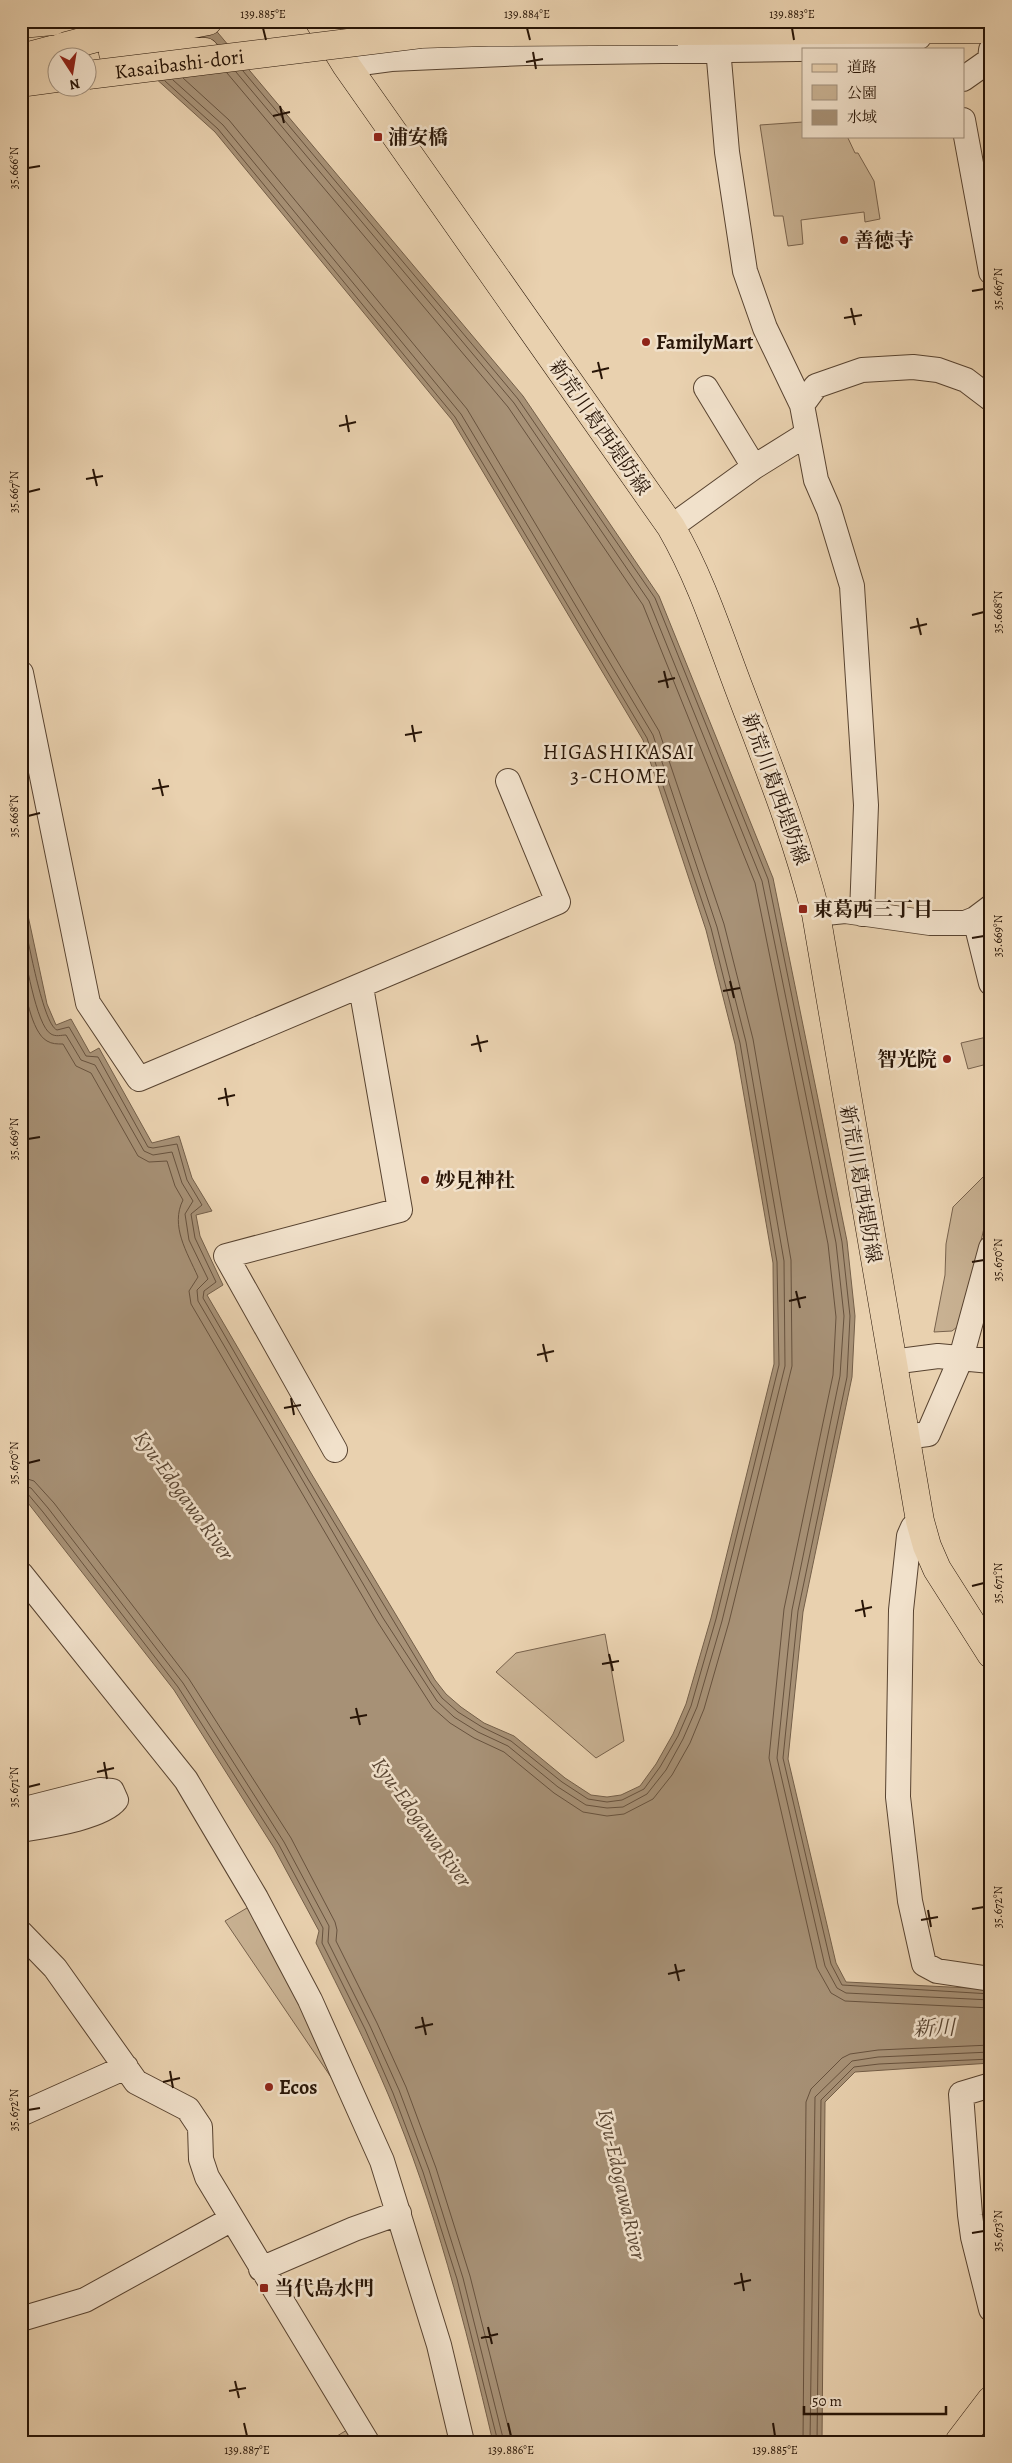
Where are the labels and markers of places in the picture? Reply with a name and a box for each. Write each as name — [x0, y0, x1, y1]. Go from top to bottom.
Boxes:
place label: 浦安橋 — [388, 124, 448, 151]
marker: 浦安橋 — [372, 131, 384, 143]
place label: 善徳寺 — [854, 227, 914, 254]
marker: 善徳寺 — [838, 234, 850, 246]
place label: FamilyMart — [656, 329, 754, 356]
marker: FamilyMart — [640, 336, 652, 348]
place label: 東葛西三丁目 — [813, 896, 933, 923]
marker: 東葛西三丁目 — [797, 903, 809, 915]
place label: 智光院 — [877, 1046, 937, 1073]
marker: 智光院 — [941, 1053, 953, 1065]
place label: 妙見神社 — [435, 1167, 515, 1194]
marker: 妙見神社 — [419, 1174, 431, 1186]
place label: Ecos — [279, 2074, 317, 2101]
marker: Ecos — [263, 2081, 275, 2093]
place label: 当代島水門 — [274, 2275, 374, 2302]
marker: 当代島水門 — [258, 2282, 270, 2294]

